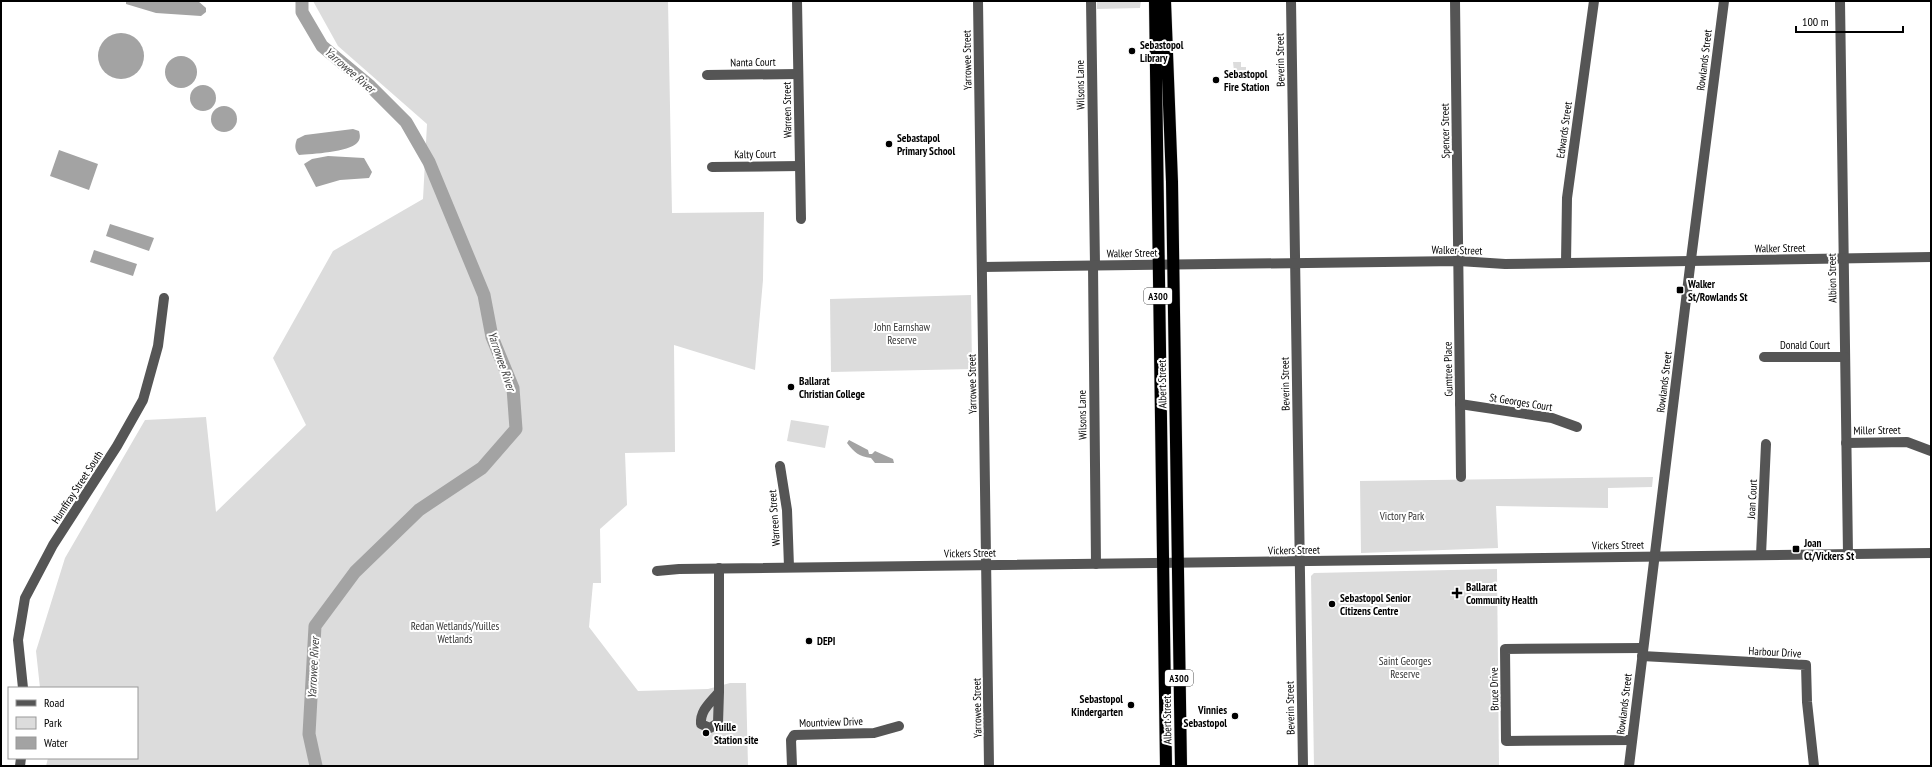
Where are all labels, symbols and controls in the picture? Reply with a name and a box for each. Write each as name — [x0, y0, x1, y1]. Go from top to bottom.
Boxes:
scale bar — [1796, 8, 1903, 34]
text: 100 m — [1802, 14, 1829, 29]
street label: Rowlands Street — [1693, 29, 1715, 91]
street label: Yarrowee Street — [959, 30, 975, 90]
street label: Beverin Street — [1273, 33, 1287, 87]
place label: Sebastopol Library — [1140, 38, 1184, 65]
water label: Yarrowee River — [322, 44, 380, 97]
marker: Sebastopol Library — [1127, 46, 1137, 56]
street label: Nanta Court — [730, 55, 776, 69]
street label: Wilsons Lane — [1073, 59, 1087, 110]
place label: Sebastopol Fire Station — [1224, 67, 1269, 94]
marker: Sebastopol Fire Station — [1211, 75, 1221, 85]
street label: Warreen Street — [780, 82, 794, 138]
street label: Edwards Street — [1553, 101, 1575, 159]
street label: Spencer Street — [1438, 103, 1452, 159]
place label: Sebastapol Primary School — [897, 131, 955, 158]
marker: Sebastapol Primary School — [884, 139, 894, 149]
street label: Kalty Court — [734, 147, 776, 161]
street label: Walker Street — [1754, 241, 1806, 255]
street label: Walker Street — [1431, 243, 1483, 257]
street label: Walker Street — [1106, 246, 1158, 260]
street label: Albion Street — [1825, 253, 1839, 303]
place label: Walker St/Rowlands St — [1687, 277, 1748, 304]
marker: Walker St/Rowlands St — [1675, 285, 1685, 295]
road number: A300 — [1144, 288, 1172, 304]
park label: John Earnshaw Reserve — [873, 320, 930, 347]
water label: Yarrowee River — [485, 329, 520, 394]
street label: Donald Court — [1780, 338, 1830, 352]
street label: Gumtree Place — [1441, 341, 1455, 397]
street label: Rowlands Street — [1653, 351, 1675, 413]
street label: Yarrowee Street — [964, 354, 980, 414]
street label: Beverin Street — [1278, 357, 1292, 411]
street label: Albert Street — [1155, 360, 1169, 408]
place label: Ballarat Christian College — [799, 374, 865, 401]
marker: Ballarat Christian College — [786, 382, 796, 392]
street label: Wilsons Lane — [1075, 389, 1089, 440]
street label: St Georges Court — [1488, 390, 1554, 414]
street label: Miller Street — [1853, 423, 1901, 437]
street label: Humffray Street South — [48, 448, 106, 526]
street label: Joan Court — [1744, 479, 1760, 520]
street label: Warreen Street — [765, 489, 783, 547]
park label: Victory Park — [1379, 509, 1425, 523]
place label: Joan Ct/Vickers St — [1803, 536, 1855, 563]
street label: Vickers Street — [1591, 538, 1644, 552]
street label: Vickers Street — [1267, 543, 1320, 557]
marker: Joan Ct/Vickers St — [1791, 544, 1801, 554]
street label: Vickers Street — [943, 546, 996, 560]
place label: Ballarat Community Health — [1466, 580, 1538, 607]
marker: Ballarat Community Health — [1451, 587, 1463, 599]
place label: Sebastopol Senior Citizens Centre — [1340, 591, 1411, 618]
marker: Sebastopol Senior Citizens Centre — [1327, 599, 1337, 609]
park label: Redan Wetlands/Yuilles Wetlands — [411, 619, 500, 646]
place label: DEPI — [817, 634, 835, 648]
water label: Yarrowee River — [304, 635, 322, 699]
marker: DEPI — [804, 636, 814, 646]
street label: Harbour Drive — [1748, 644, 1802, 660]
park label: Saint Georges Reserve — [1379, 654, 1431, 681]
street label: Bruce Drive — [1487, 667, 1501, 711]
road number: A300 — [1165, 670, 1193, 686]
street label: Rowlands Street — [1613, 673, 1635, 735]
street label: Yarrowee Street — [969, 678, 985, 738]
street label: Beverin Street — [1283, 681, 1297, 735]
legend — [8, 687, 138, 759]
place label: Sebastopol Kindergarten — [1071, 692, 1123, 719]
text: Road — [44, 695, 64, 710]
street label: Albert Street — [1160, 696, 1174, 744]
marker: Sebastopol Kindergarten — [1126, 700, 1136, 710]
place label: Vinnies Sebastopol — [1184, 703, 1227, 730]
marker: Vinnies Sebastopol — [1230, 711, 1240, 721]
street label: Mountview Drive — [799, 714, 864, 730]
text: Park — [44, 715, 62, 730]
place label: Yuille Station site — [713, 720, 759, 747]
marker: Yuille Station site — [701, 728, 711, 738]
text: Water — [44, 735, 69, 750]

